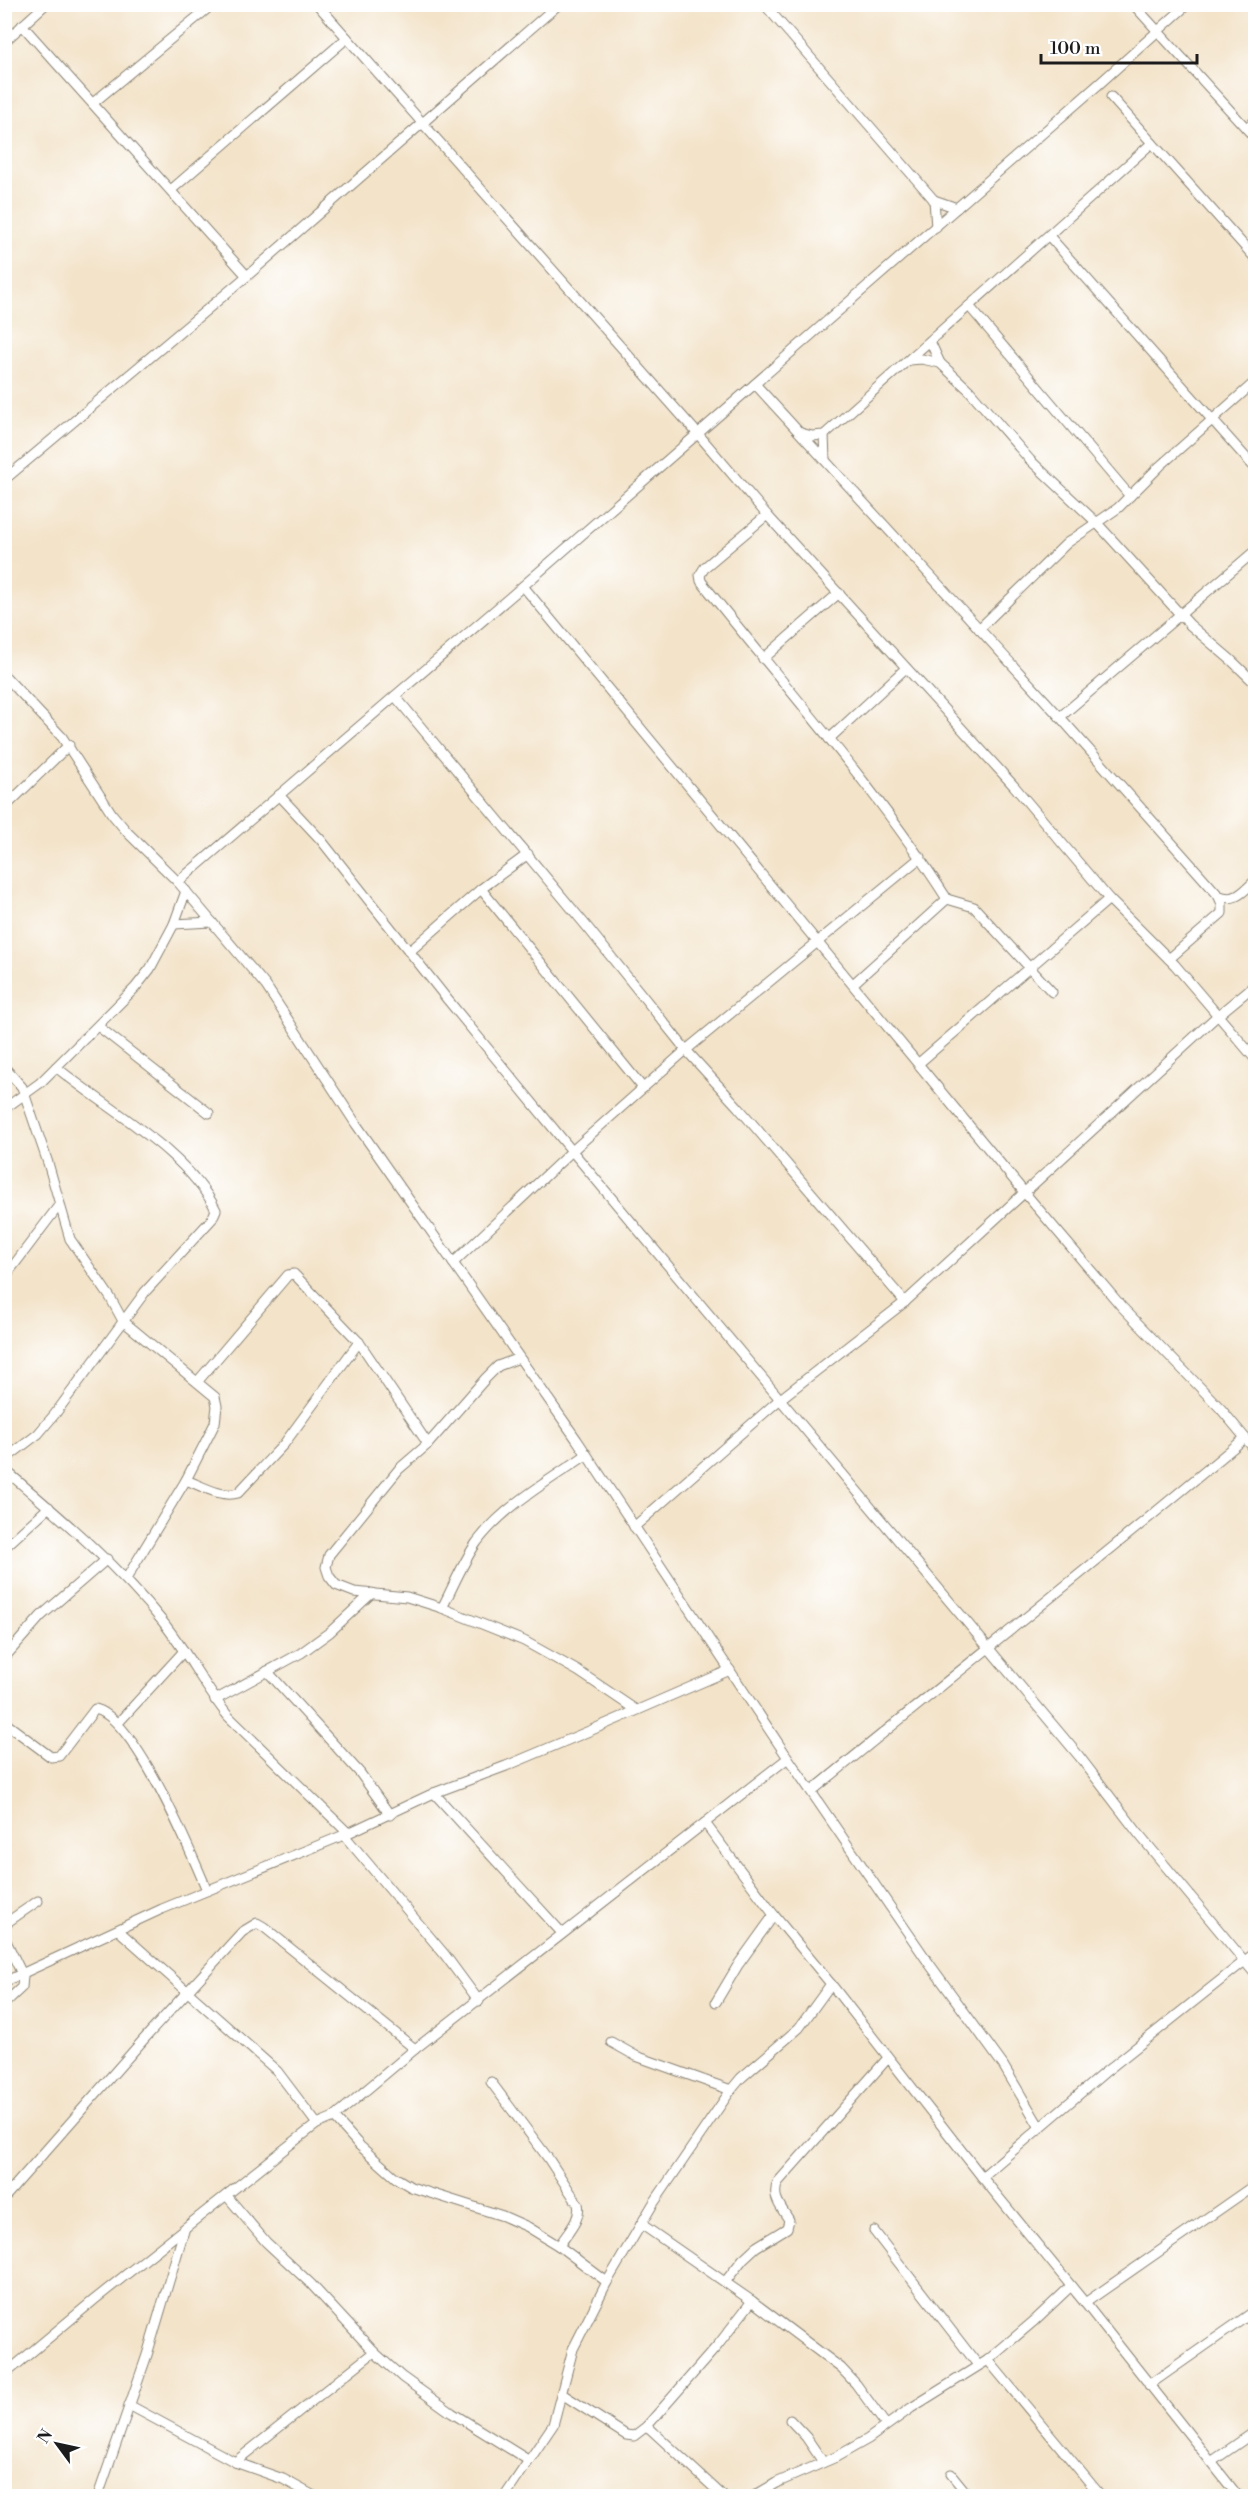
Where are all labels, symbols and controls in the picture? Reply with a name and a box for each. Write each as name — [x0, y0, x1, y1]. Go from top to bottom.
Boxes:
scale bar — [1041, 27, 1197, 65]
text: 100 m — [1050, 37, 1101, 60]
north arrow — [27, 2414, 87, 2474]
text: N — [33, 2425, 57, 2447]

